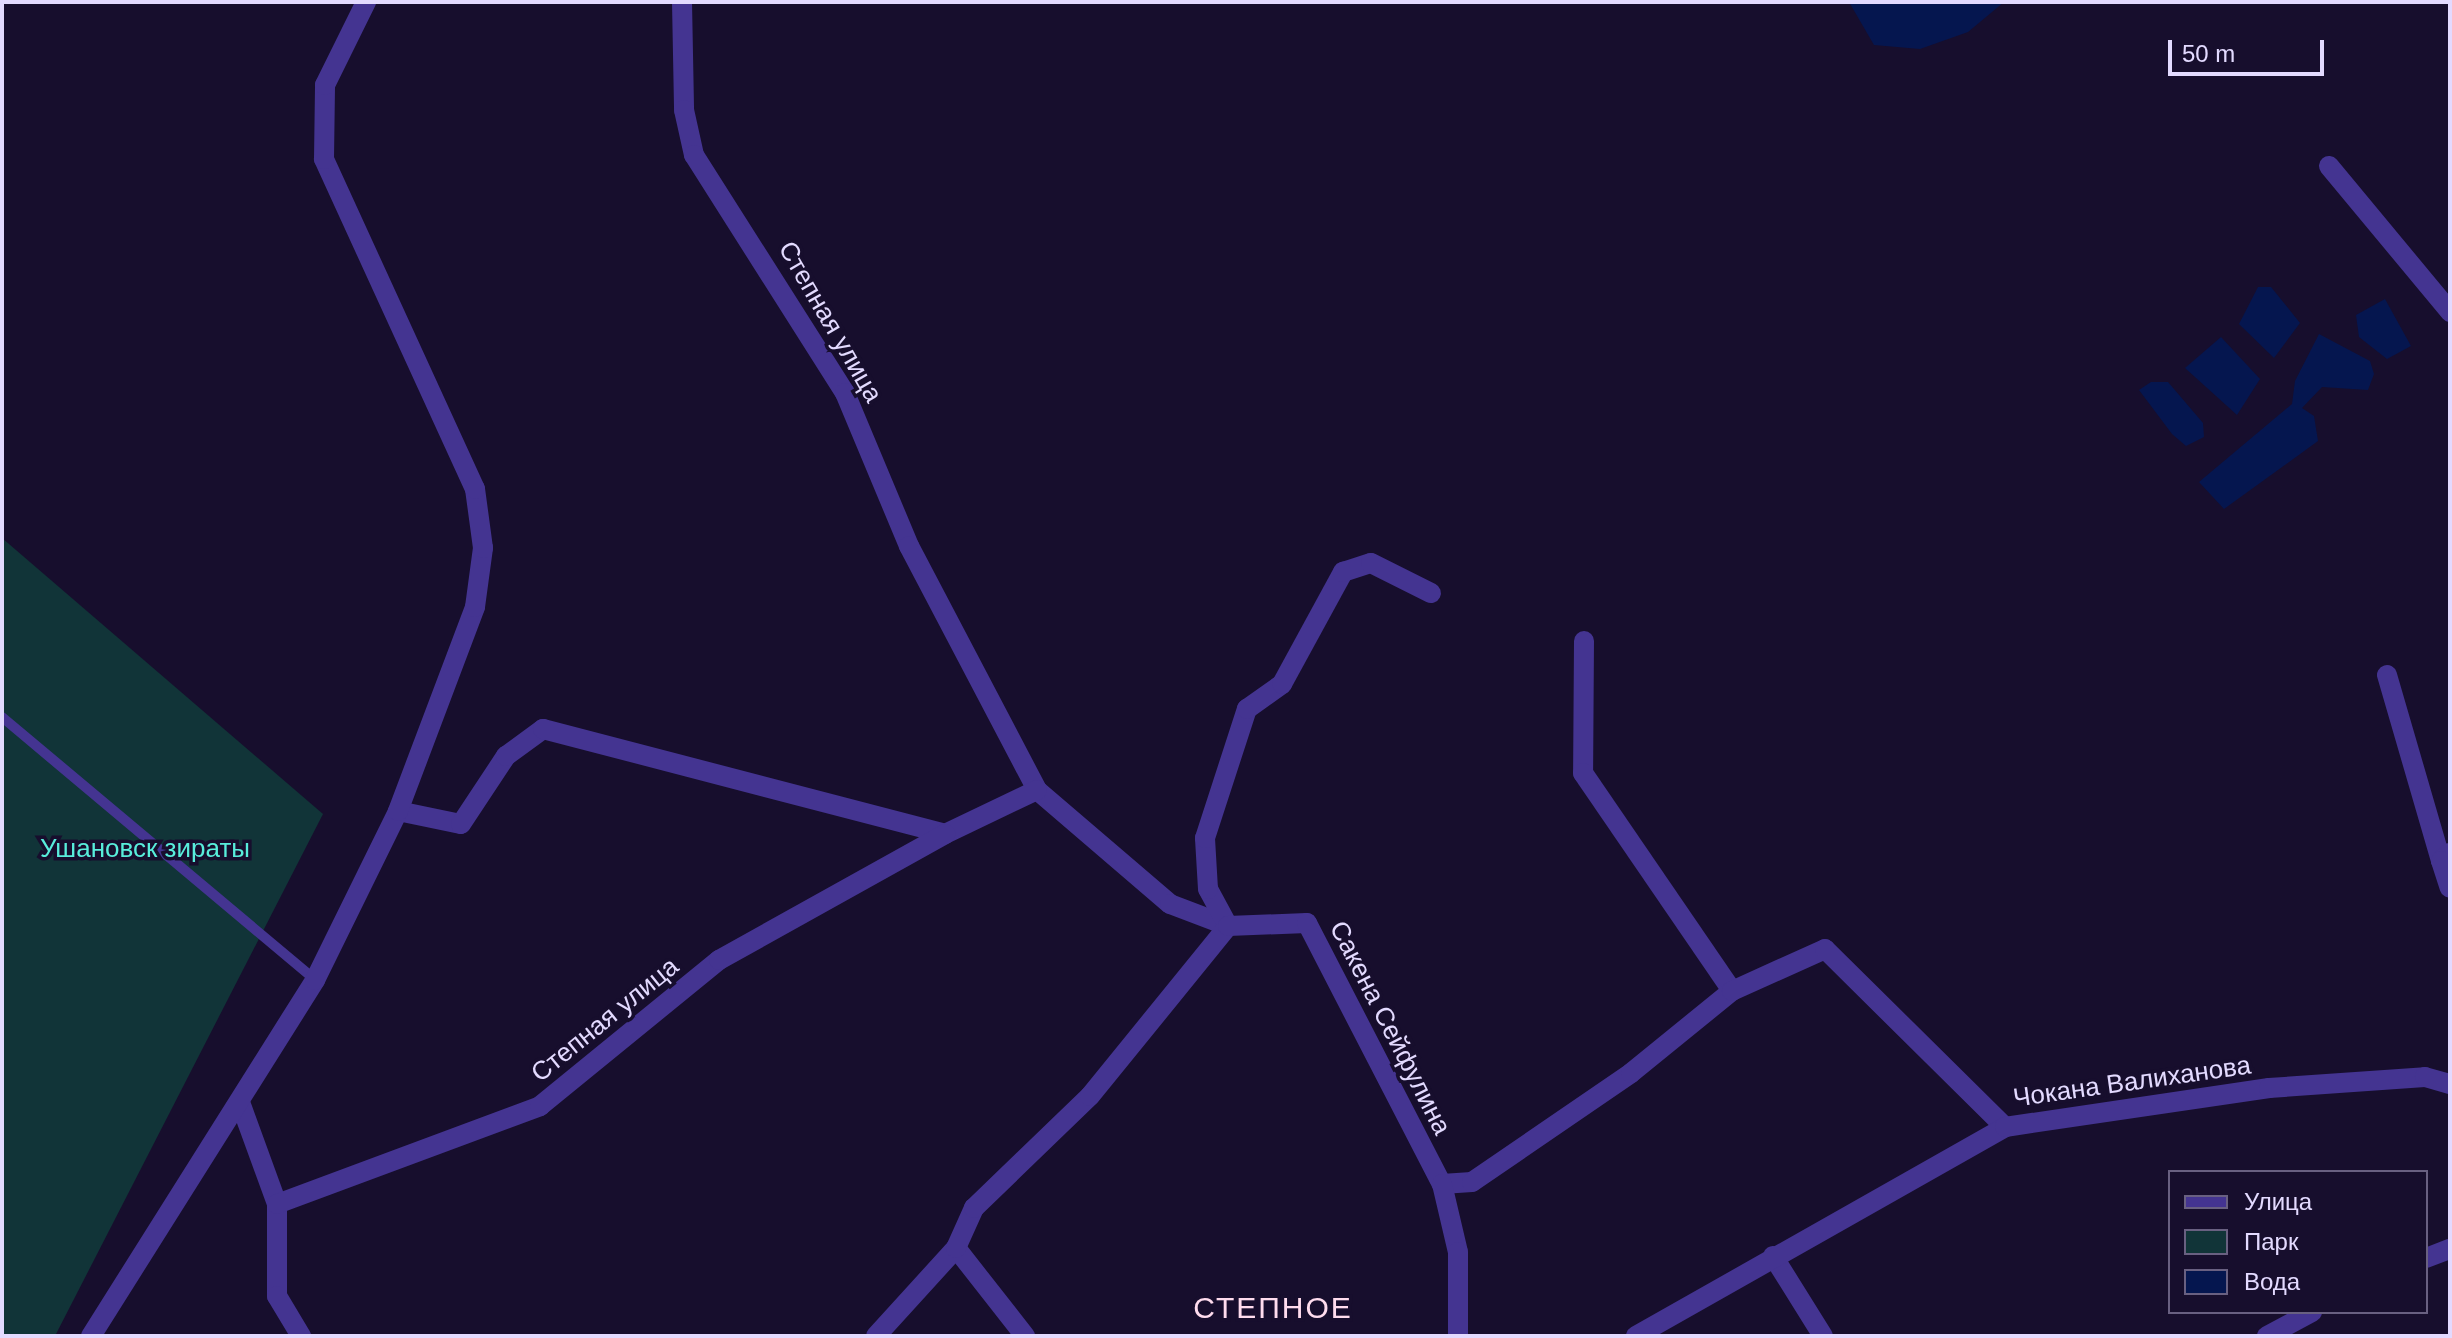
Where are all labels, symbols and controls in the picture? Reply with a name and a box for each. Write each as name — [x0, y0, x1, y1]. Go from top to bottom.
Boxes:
scale bar — [2172, 24, 2328, 74]
text: 50 m — [2182, 40, 2235, 67]
street label: Степная улица — [771, 236, 889, 408]
park label: Ушановск зираты — [40, 833, 250, 865]
street label: Сакена Сейфулина — [1323, 916, 1457, 1140]
street label: Степная улица — [525, 951, 685, 1089]
street label: Чокана Валиханова — [2011, 1050, 2253, 1114]
legend — [2168, 1170, 2428, 1314]
text: Улица — [2244, 1188, 2312, 1215]
text: Парк — [2244, 1228, 2298, 1255]
text: Вода — [2244, 1268, 2300, 1295]
district label: СТЕПНОЕ — [1193, 1290, 1353, 1326]

